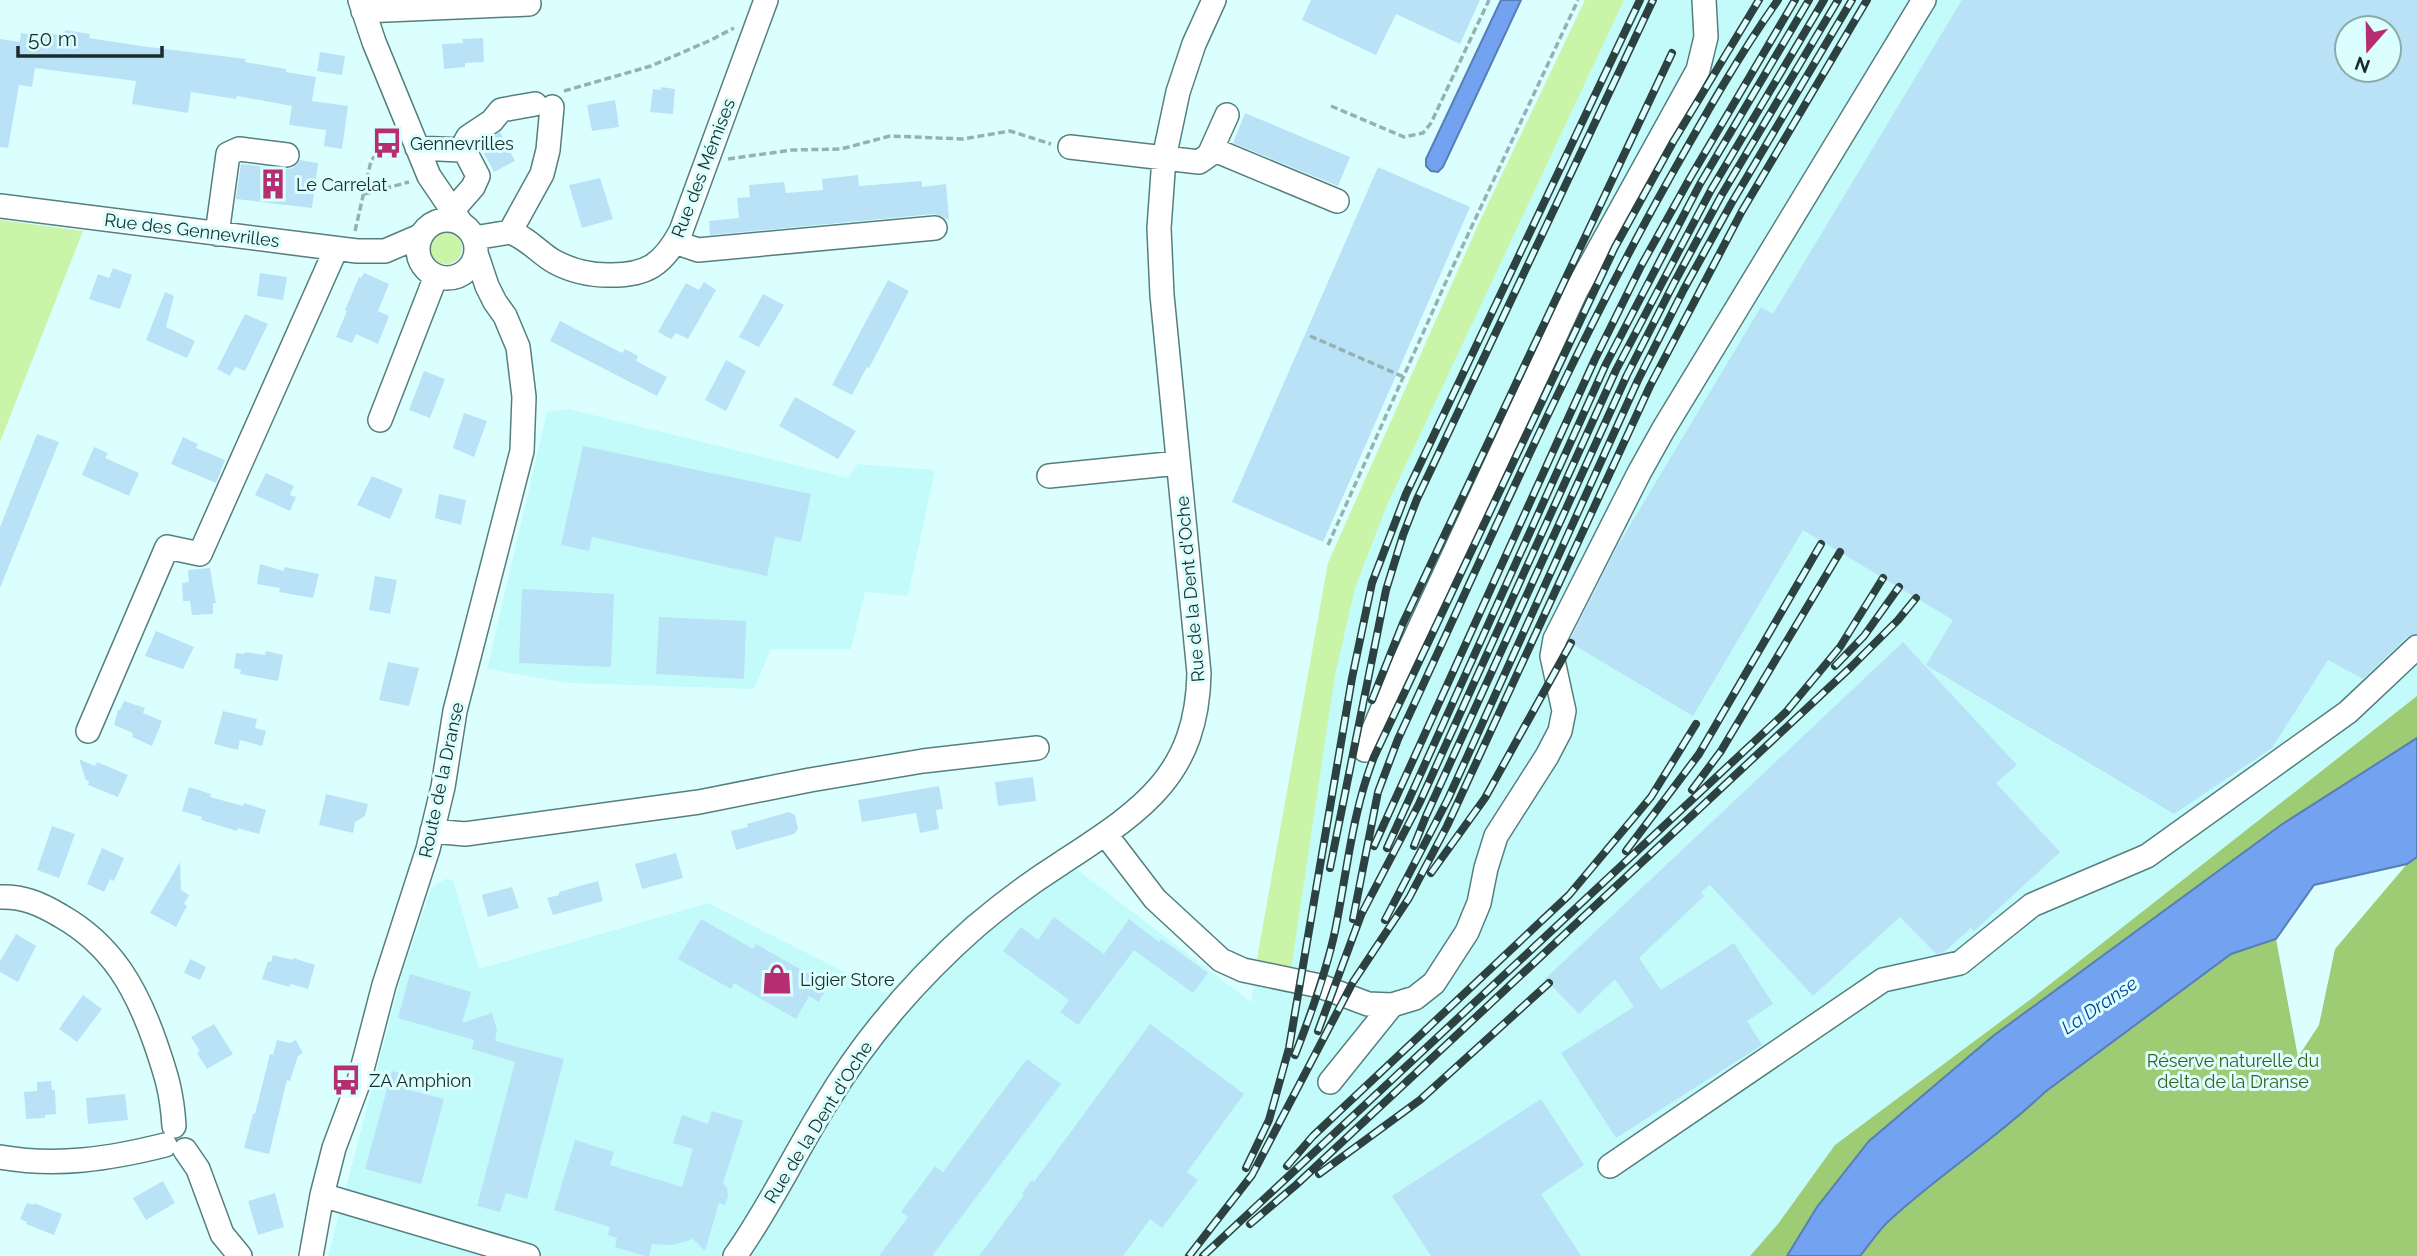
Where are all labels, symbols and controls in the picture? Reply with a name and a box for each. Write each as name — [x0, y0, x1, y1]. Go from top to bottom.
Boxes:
scale bar — [18, 14, 161, 58]
north arrow — [2333, 14, 2403, 84]
text: 50 m — [28, 26, 77, 51]
text: N — [2352, 52, 2373, 78]
street label: Rue des Mémises — [667, 95, 739, 240]
bus stop icon: Gennevrilles — [370, 126, 404, 160]
place label: Gennevrilles — [410, 133, 514, 154]
building icon: Le Carrelat — [256, 167, 290, 201]
place label: Le Carrelat — [296, 174, 387, 195]
street label: Rue des Gennevrilles — [103, 209, 281, 251]
street label: Rue de la Dent d'Oche — [1171, 495, 1209, 683]
street label: Route de la Dranse — [414, 700, 468, 860]
shop icon: Ligier Store — [760, 962, 794, 996]
place label: Ligier Store — [800, 969, 895, 990]
water label: La Dranse — [2057, 972, 2141, 1038]
street label: Rue de la Dent d'Oche — [760, 1037, 877, 1207]
park label: Réserve naturelle du delta de la Dranse — [2147, 1050, 2319, 1092]
bus stop icon: ZA Amphion — [329, 1063, 363, 1097]
place label: ZA Amphion — [369, 1070, 471, 1091]

